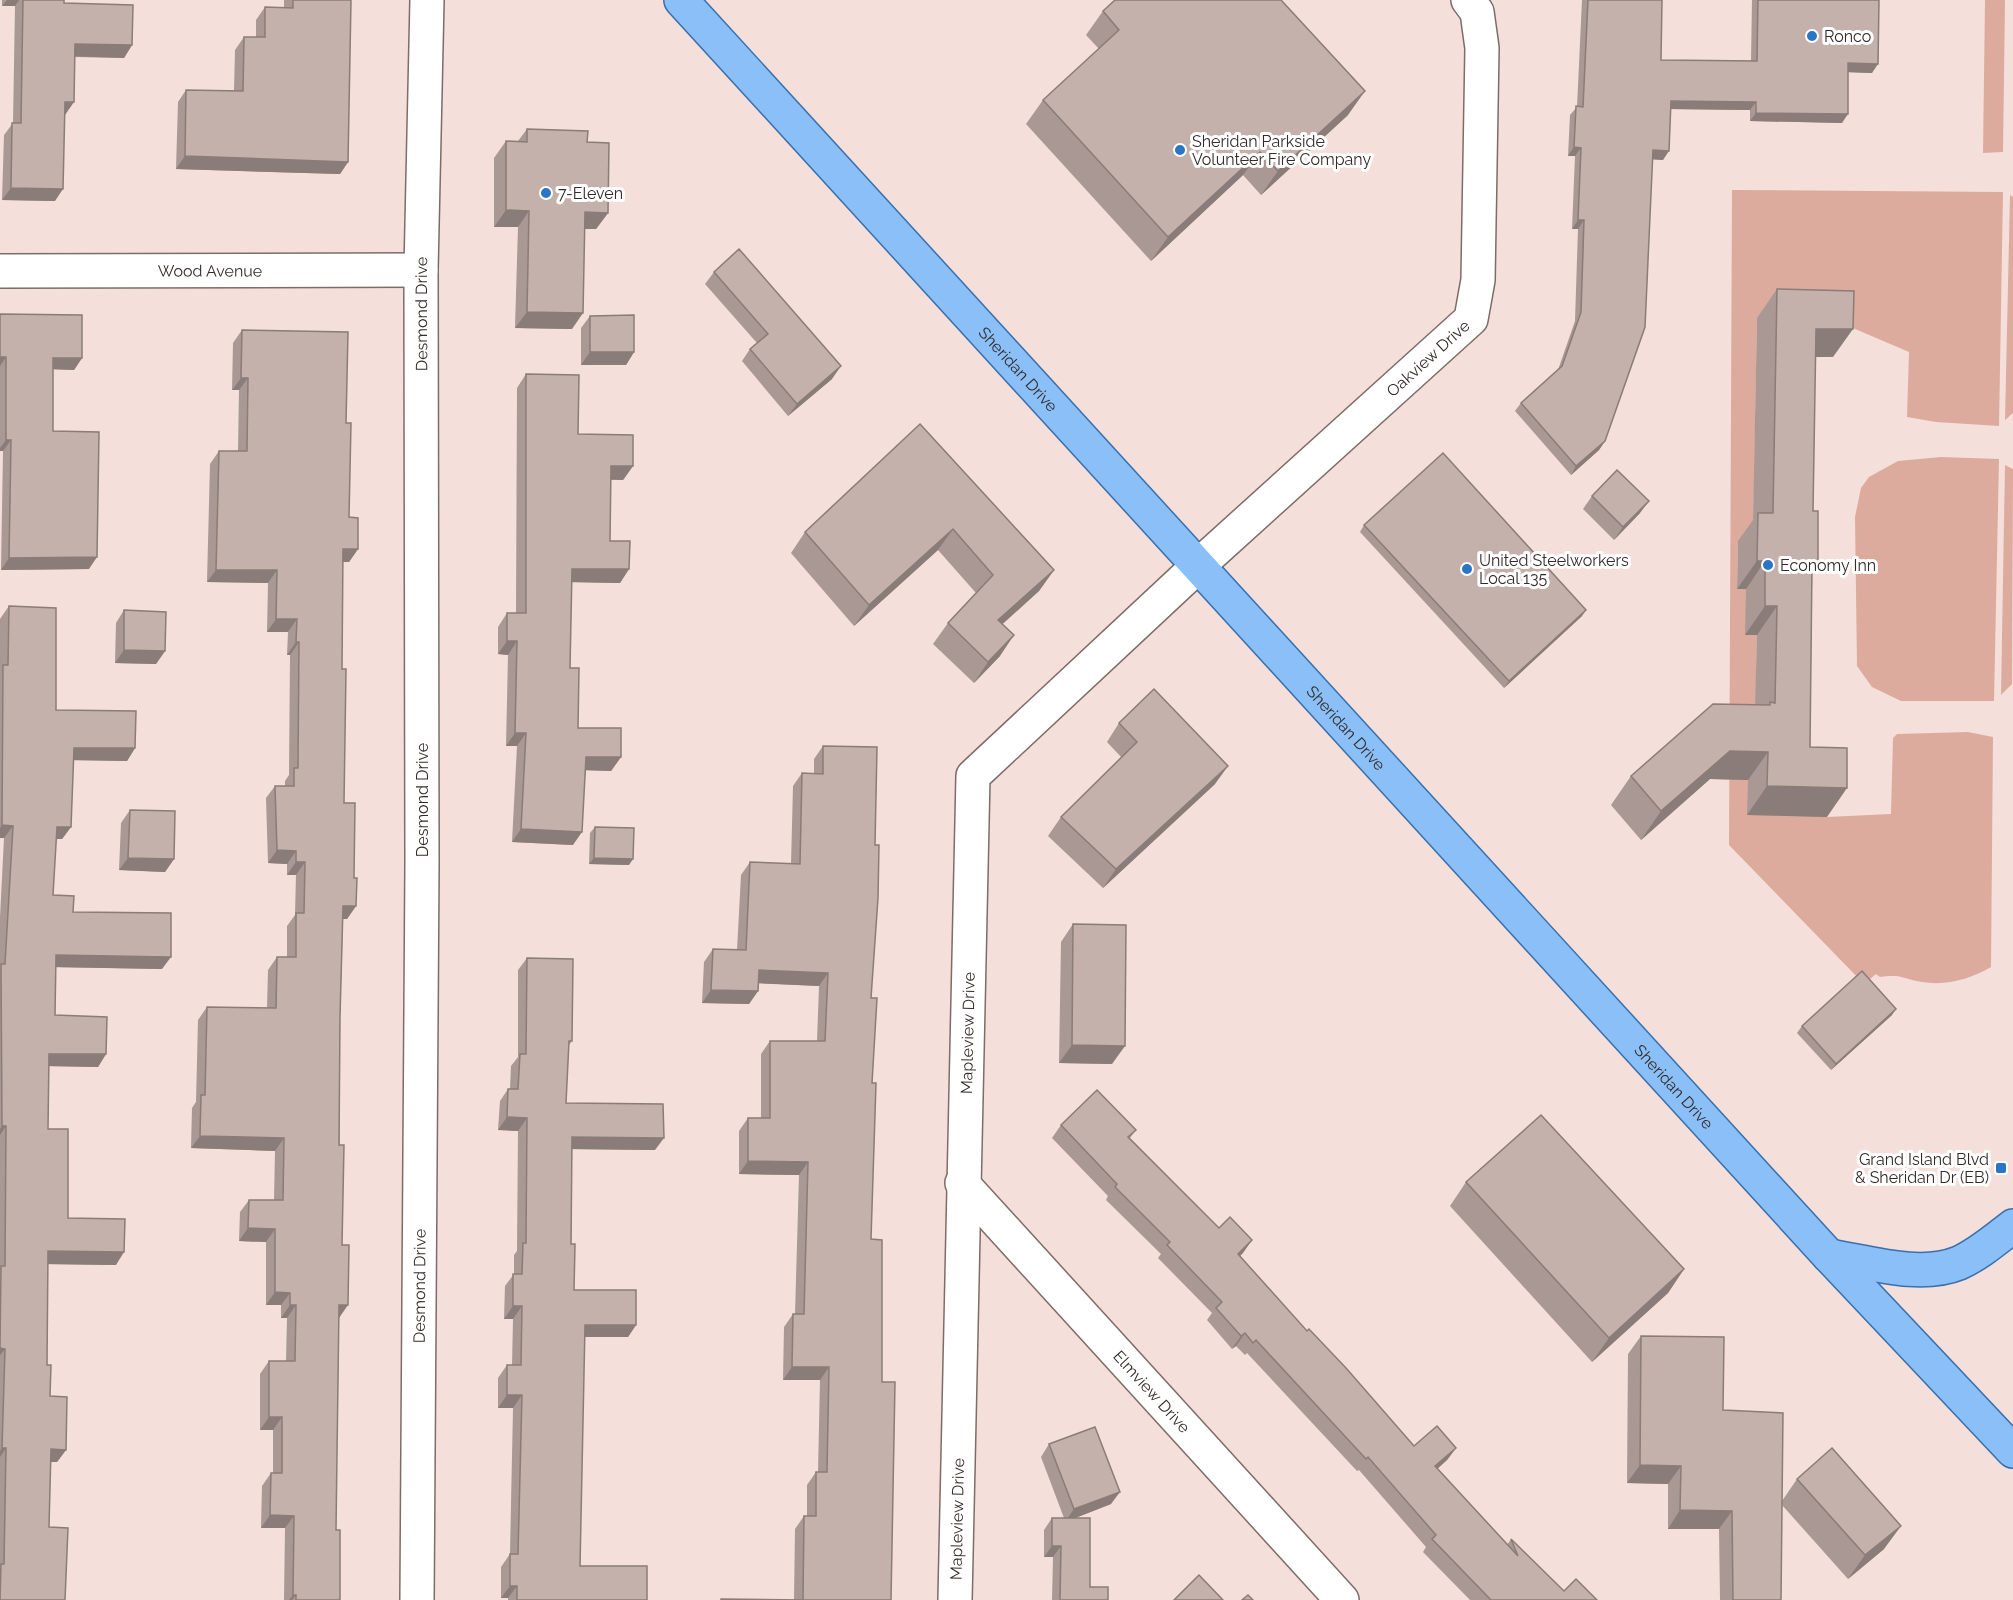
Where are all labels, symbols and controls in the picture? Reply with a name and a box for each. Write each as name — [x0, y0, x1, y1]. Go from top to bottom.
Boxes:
place label: Ronco — [1824, 27, 1871, 46]
marker: Ronco — [1805, 29, 1819, 43]
place label: Sheridan Parkside Volunteer Fire Company — [1192, 132, 1371, 169]
marker: Sheridan Parkside Volunteer Fire Company — [1173, 143, 1187, 157]
place label: 7-Eleven — [558, 184, 623, 203]
marker: 7-Eleven — [539, 186, 553, 200]
street label: Desmond Drive — [411, 257, 431, 371]
street label: Wood Avenue — [158, 261, 262, 280]
street label: Oakview Drive — [1382, 316, 1473, 400]
street label: Sheridan Drive — [975, 323, 1062, 415]
place label: United Steelworkers Local 135 — [1479, 551, 1629, 588]
place label: Economy Inn — [1780, 556, 1876, 575]
marker: Economy Inn — [1761, 558, 1775, 572]
marker: United Steelworkers Local 135 — [1460, 562, 1474, 576]
street label: Sheridan Drive — [1303, 682, 1390, 774]
street label: Desmond Drive — [413, 743, 432, 857]
street label: Mapleview Drive — [957, 972, 978, 1094]
street label: Sheridan Drive — [1631, 1040, 1718, 1133]
place label: Grand Island Blvd & Sheridan Dr (EB) — [1855, 1150, 1989, 1187]
marker: Grand Island Blvd & Sheridan Dr (EB) — [1994, 1161, 2008, 1175]
street label: Desmond Drive — [409, 1229, 429, 1343]
street label: Elmview Drive — [1110, 1346, 1194, 1437]
street label: Mapleview Drive — [946, 1458, 968, 1580]

